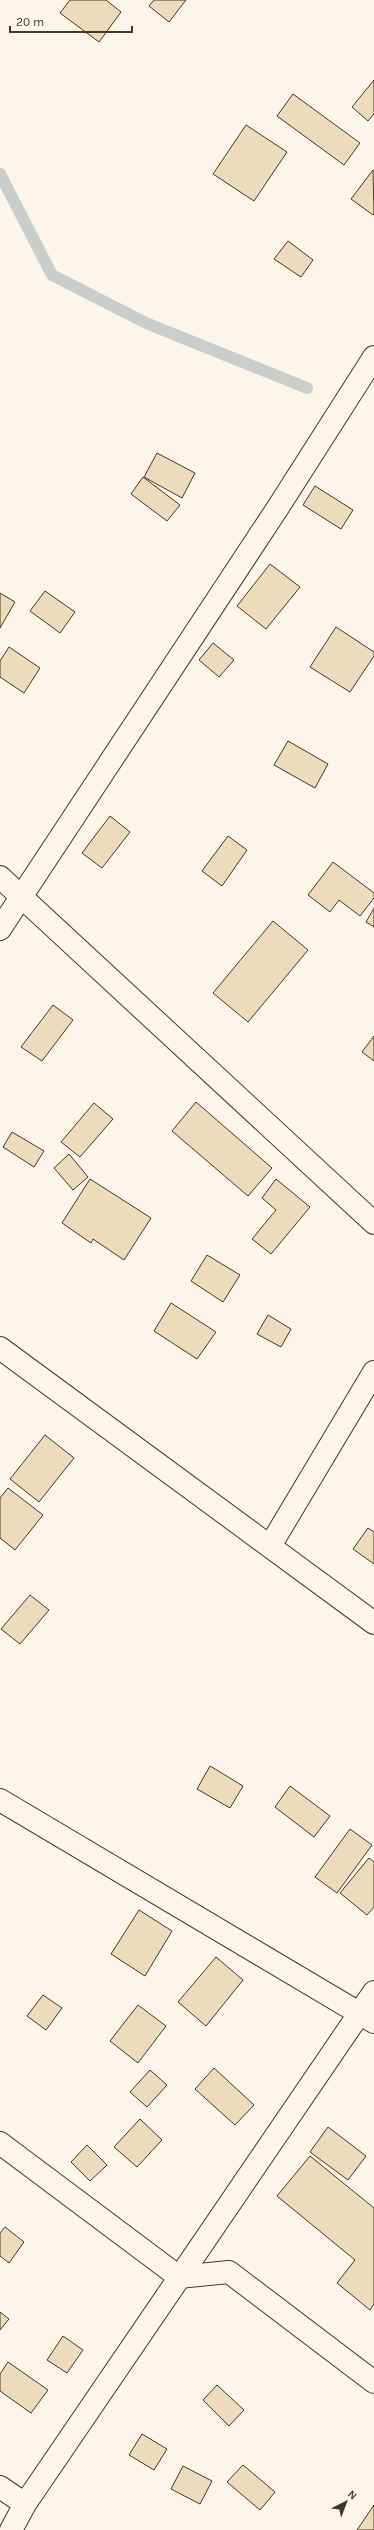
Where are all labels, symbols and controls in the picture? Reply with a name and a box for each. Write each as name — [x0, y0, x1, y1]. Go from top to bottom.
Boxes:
scale bar — [10, 8, 132, 34]
text: 20 m — [16, 15, 44, 29]
north arrow — [326, 2482, 366, 2522]
text: N — [345, 2487, 360, 2502]

